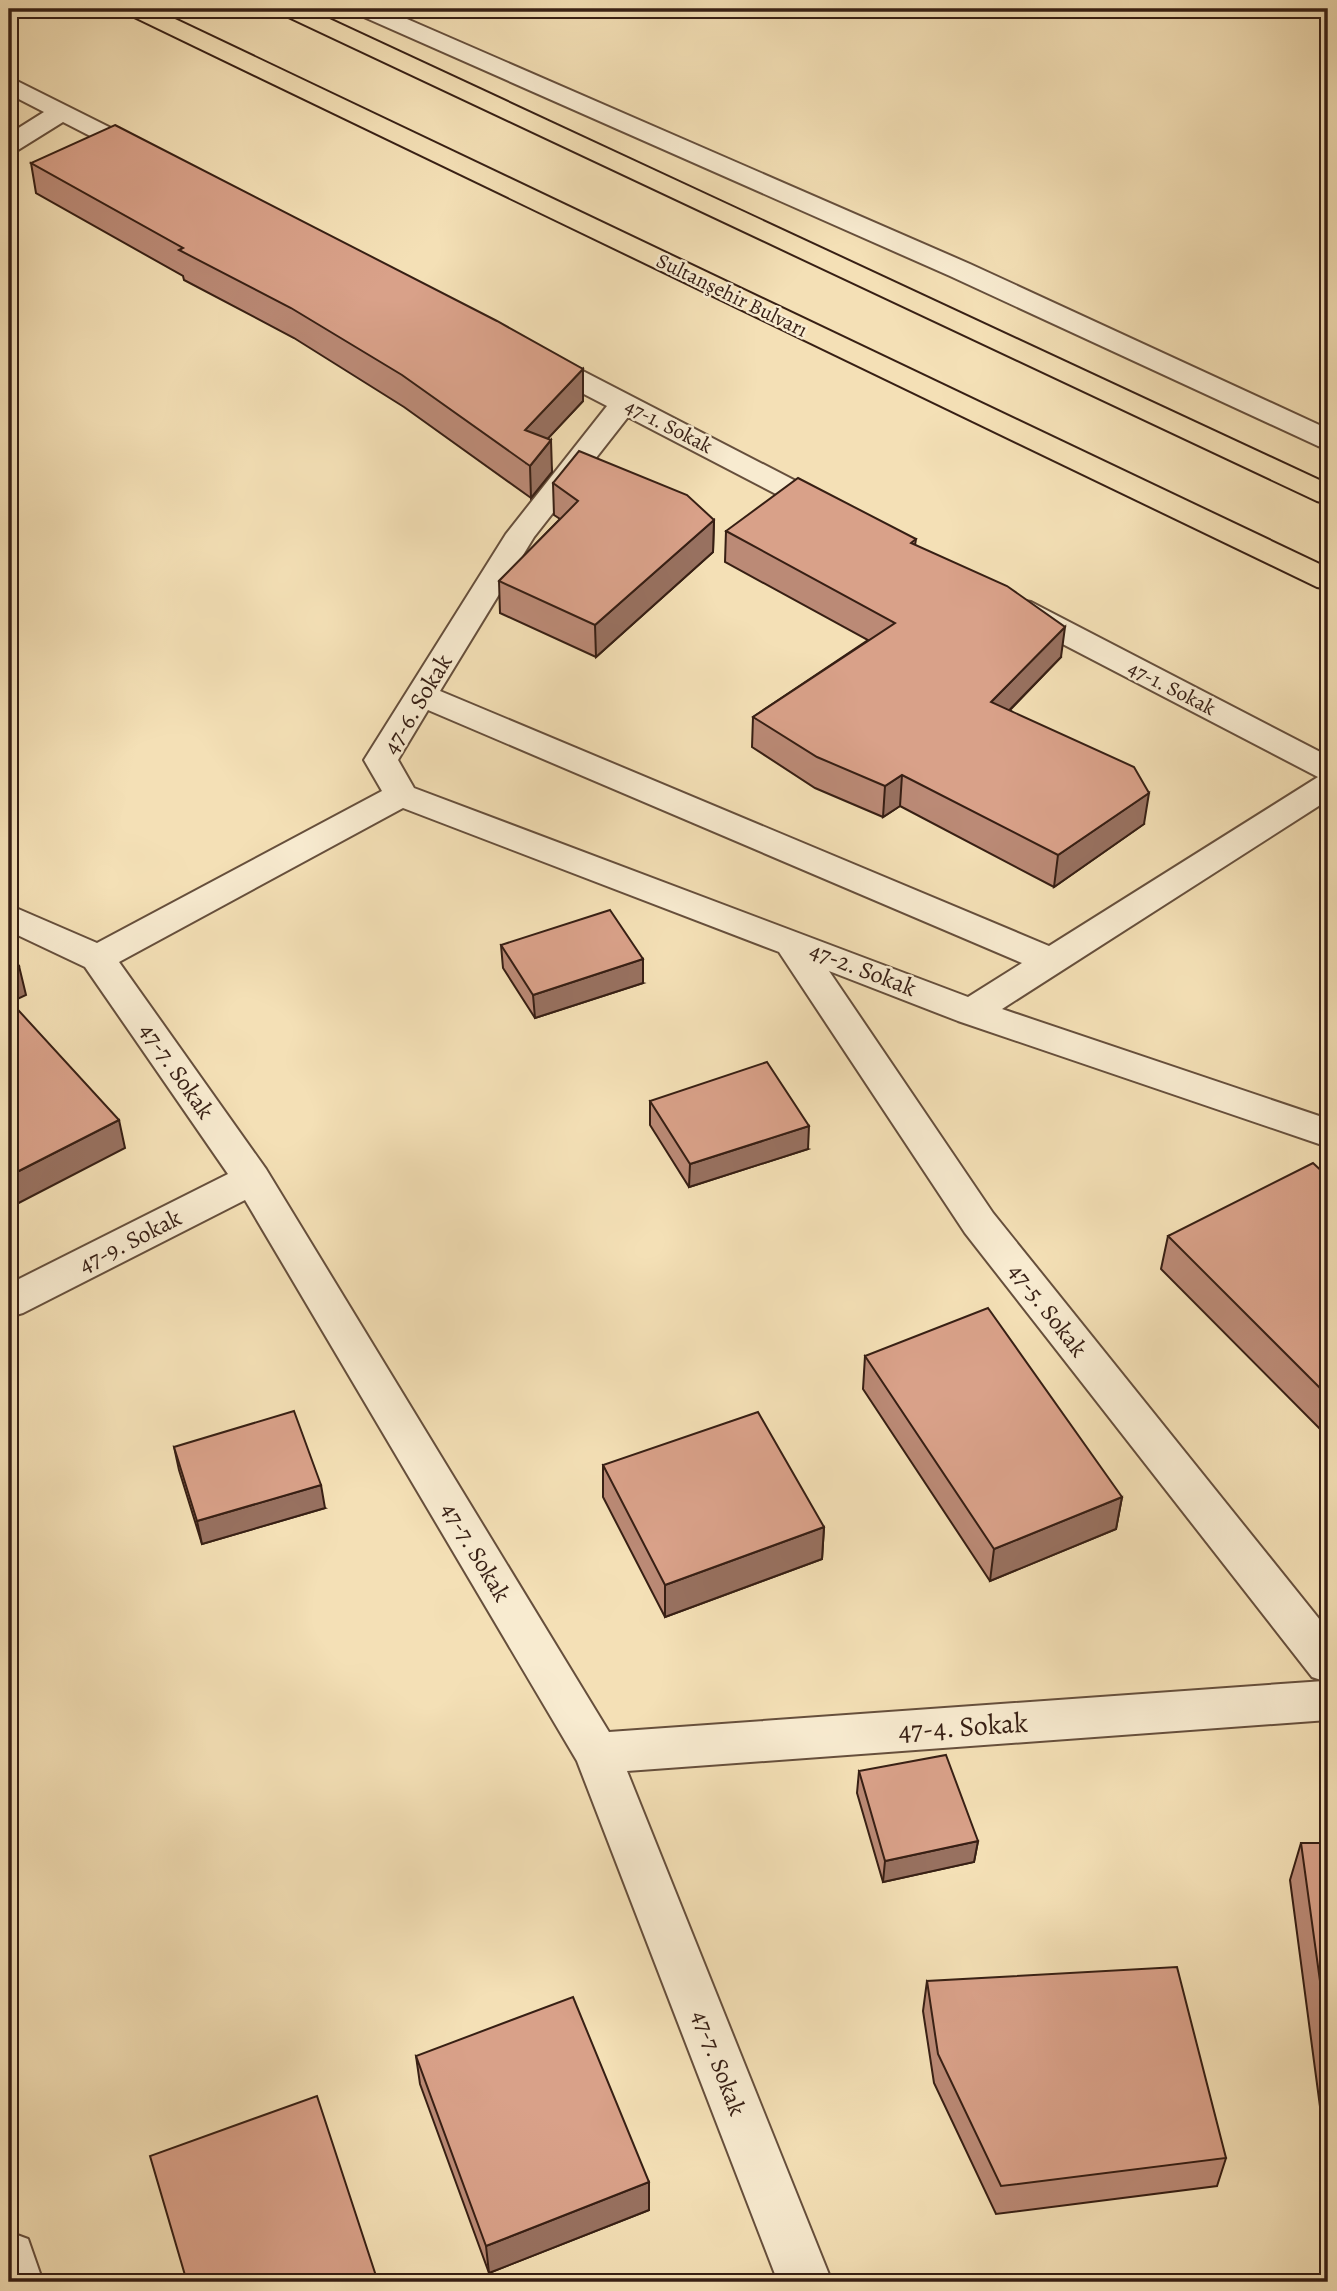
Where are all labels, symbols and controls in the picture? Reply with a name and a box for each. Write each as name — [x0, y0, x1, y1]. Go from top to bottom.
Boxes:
street label: Sultanşehir Bulvarı — [652, 246, 812, 344]
street label: 47-1. Sokak — [620, 392, 718, 460]
street label: 47-6. Sokak — [375, 648, 459, 760]
street label: 47-1. Sokak — [1123, 654, 1221, 722]
street label: 47-2. Sokak — [805, 934, 921, 1004]
street label: 47-7. Sokak — [132, 1017, 222, 1125]
street label: 47-9. Sokak — [73, 1201, 187, 1281]
street label: 47-5. Sokak — [1001, 1257, 1095, 1364]
street label: 47-7. Sokak — [434, 1496, 518, 1608]
street label: 47-4. Sokak — [897, 1704, 1029, 1750]
street label: 47-7. Sokak — [684, 2006, 754, 2120]

